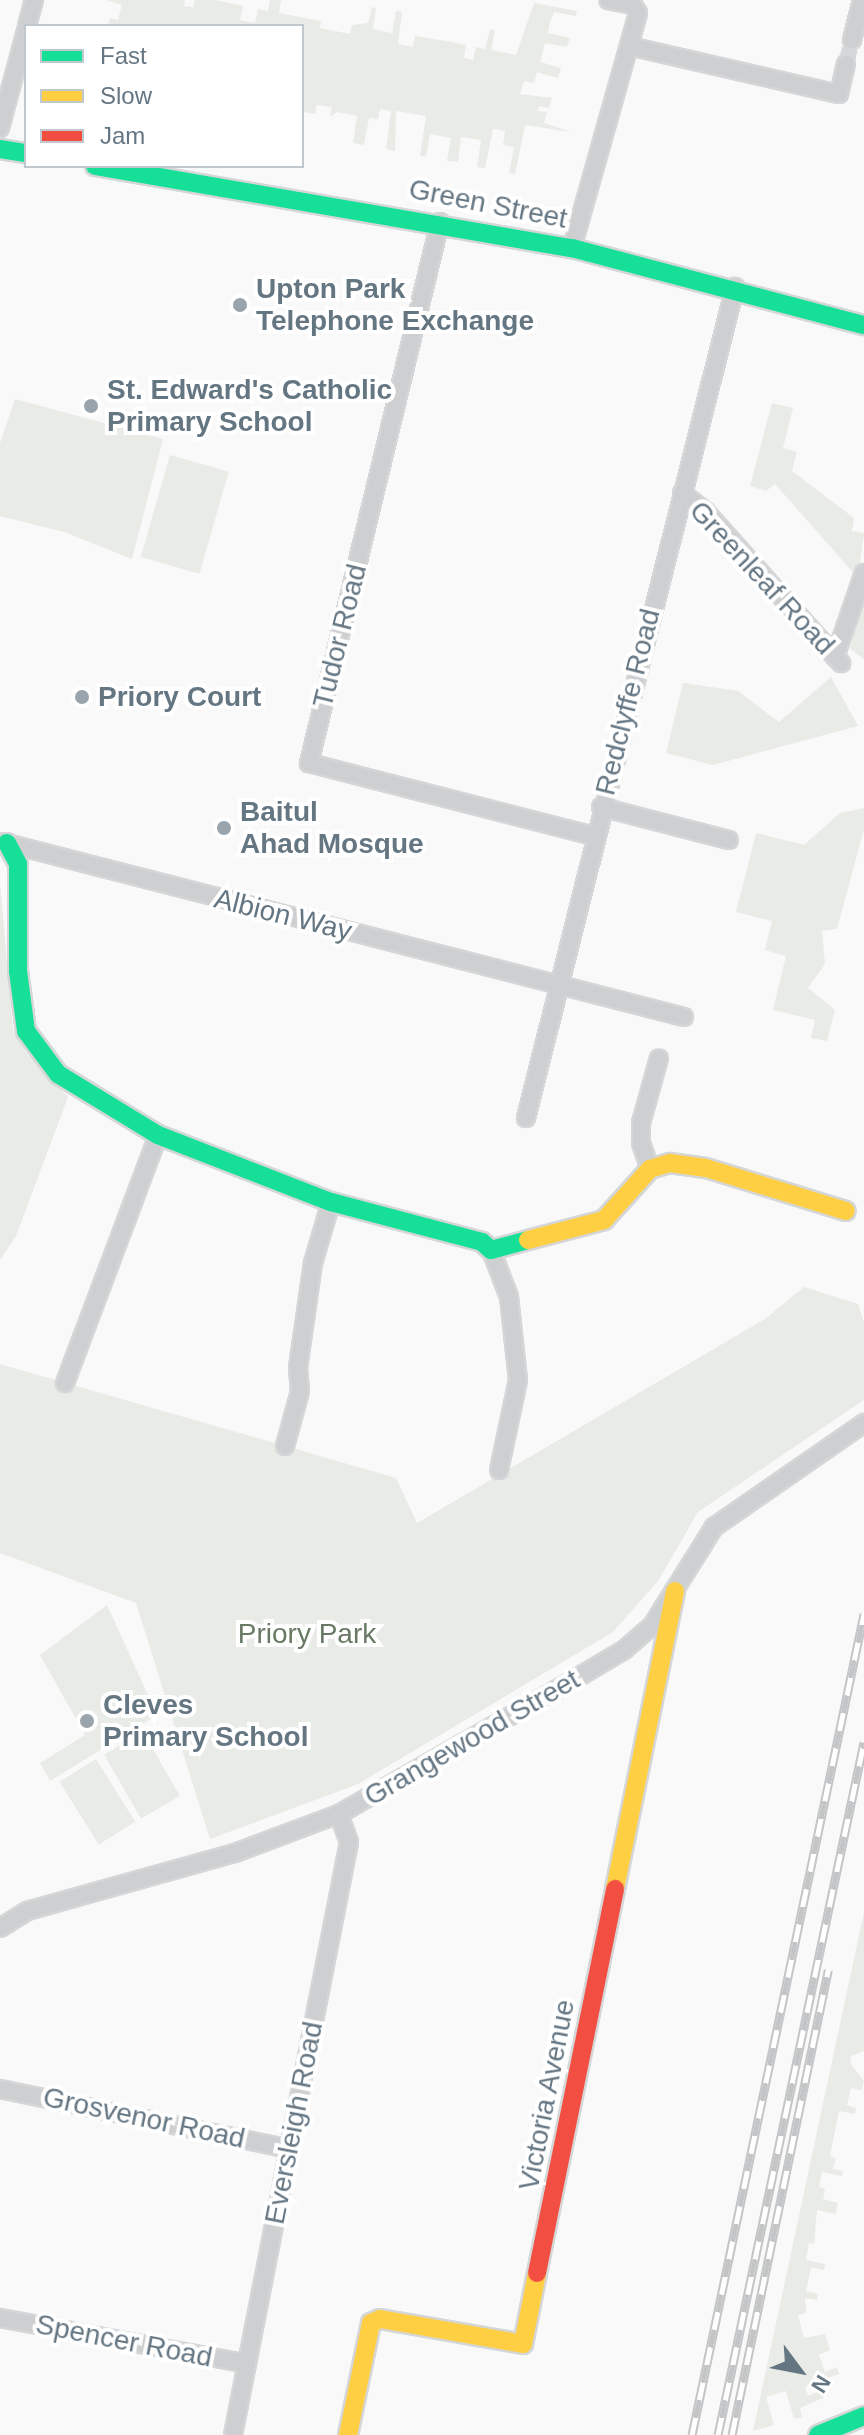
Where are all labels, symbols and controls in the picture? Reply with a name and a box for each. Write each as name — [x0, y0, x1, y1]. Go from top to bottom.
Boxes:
legend — [24, 24, 304, 168]
text: Fast — [100, 42, 147, 69]
text: Slow — [100, 82, 152, 109]
text: Jam — [100, 122, 145, 149]
street label: Green Street — [406, 172, 570, 236]
place label: Upton Park Telephone Exchange — [256, 272, 534, 338]
marker: Upton Park Telephone Exchange — [231, 296, 249, 314]
place label: St. Edward's Catholic Primary School — [107, 373, 392, 439]
marker: St. Edward's Catholic Primary School — [82, 397, 100, 415]
street label: Greenleaf Road — [682, 494, 842, 662]
street label: Tudor Road — [306, 561, 374, 711]
street label: Redclyffe Road — [589, 605, 667, 799]
place label: Priory Court — [98, 680, 261, 714]
marker: Priory Court — [73, 688, 91, 706]
place label: Baitul Ahad Mosque — [240, 795, 424, 861]
marker: Baitul Ahad Mosque — [215, 819, 233, 837]
street label: Albion Way — [211, 882, 355, 948]
park label: Priory Park — [238, 1617, 376, 1651]
street label: Grangewood Street — [358, 1663, 586, 1813]
place label: Cleves Primary School — [103, 1688, 308, 1754]
marker: Cleves Primary School — [78, 1712, 96, 1730]
street label: Victoria Avenue — [512, 1996, 582, 2194]
street label: Eversleigh Road — [258, 2019, 330, 2227]
street label: Grosvenor Road — [40, 2080, 248, 2156]
street label: Spencer Road — [33, 2307, 215, 2375]
north arrow — [760, 2331, 840, 2411]
text: N — [806, 2371, 836, 2397]

